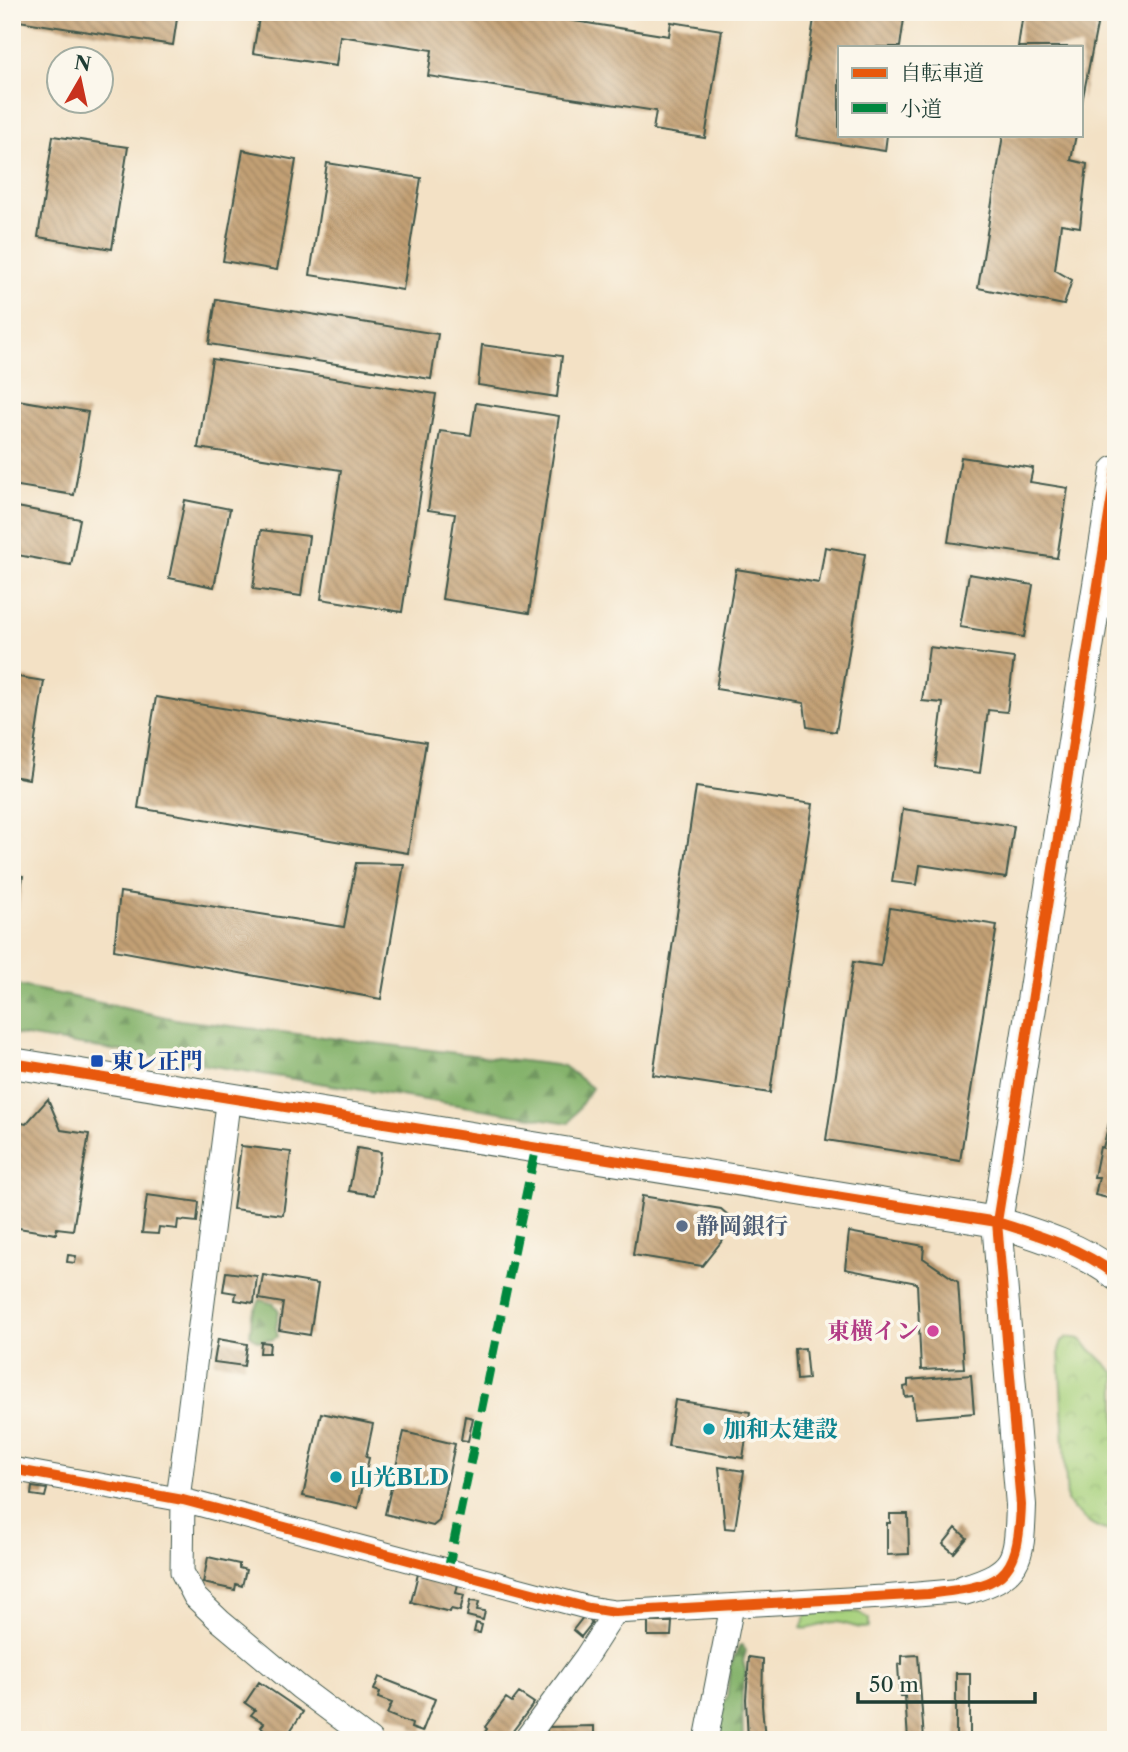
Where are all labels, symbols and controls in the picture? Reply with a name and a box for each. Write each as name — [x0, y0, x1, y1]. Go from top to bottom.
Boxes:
north arrow — [46, 46, 116, 116]
legend — [838, 46, 1082, 136]
text: N — [73, 51, 93, 76]
text: 自転車道 — [900, 60, 984, 85]
text: 小道 — [900, 96, 942, 121]
place label: 東レ正門 — [111, 1047, 203, 1075]
marker: 東レ正門 — [89, 1053, 105, 1069]
place label: 静岡銀行 — [696, 1212, 788, 1240]
marker: 静岡銀行 — [674, 1218, 690, 1234]
place label: 東横イン — [827, 1317, 919, 1345]
marker: 東横イン — [925, 1323, 941, 1339]
place label: 加和太建設 — [723, 1415, 838, 1443]
marker: 加和太建設 — [701, 1421, 717, 1437]
place label: 山光BLD — [350, 1463, 449, 1491]
marker: 山光BLD — [328, 1469, 344, 1485]
scale bar — [858, 1661, 1035, 1705]
text: 50 m — [869, 1672, 919, 1697]

